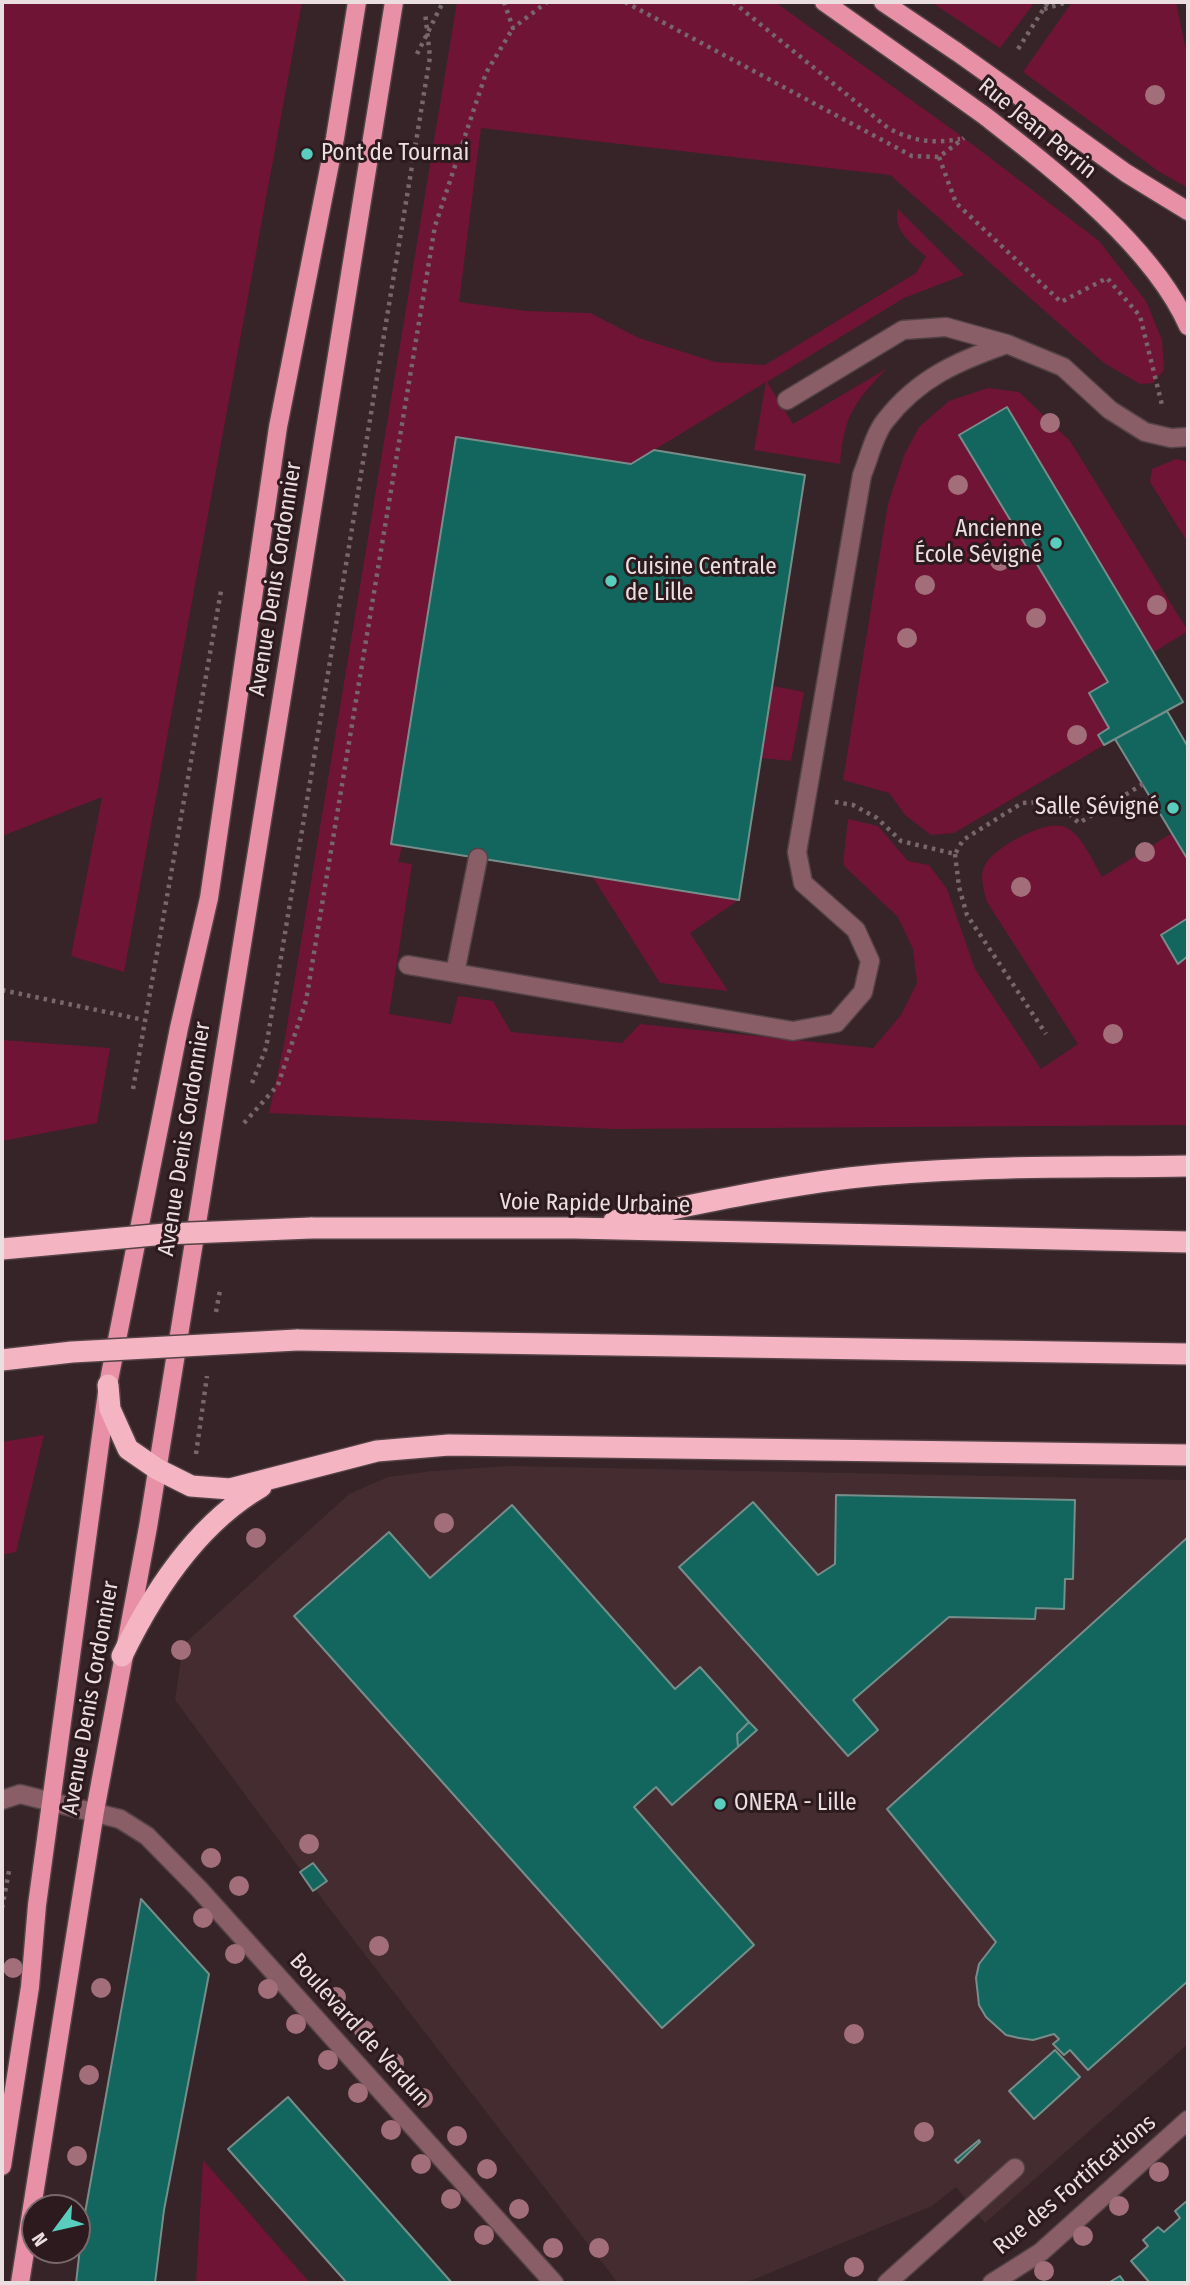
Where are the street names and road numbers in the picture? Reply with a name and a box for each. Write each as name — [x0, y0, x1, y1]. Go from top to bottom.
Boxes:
street label: Rue Jean Perrin — [972, 73, 1102, 185]
street label: Avenue Denis Cordonnier — [244, 460, 308, 698]
street label: Avenue Denis Cordonnier — [153, 1020, 217, 1258]
street label: Voie Rapide Urbaine — [499, 1189, 691, 1219]
street label: Avenue Denis Cordonnier — [57, 1579, 125, 1817]
street label: Boulevard de Verdun — [283, 1948, 435, 2112]
street label: Rue des Fortifications — [988, 2109, 1162, 2261]

